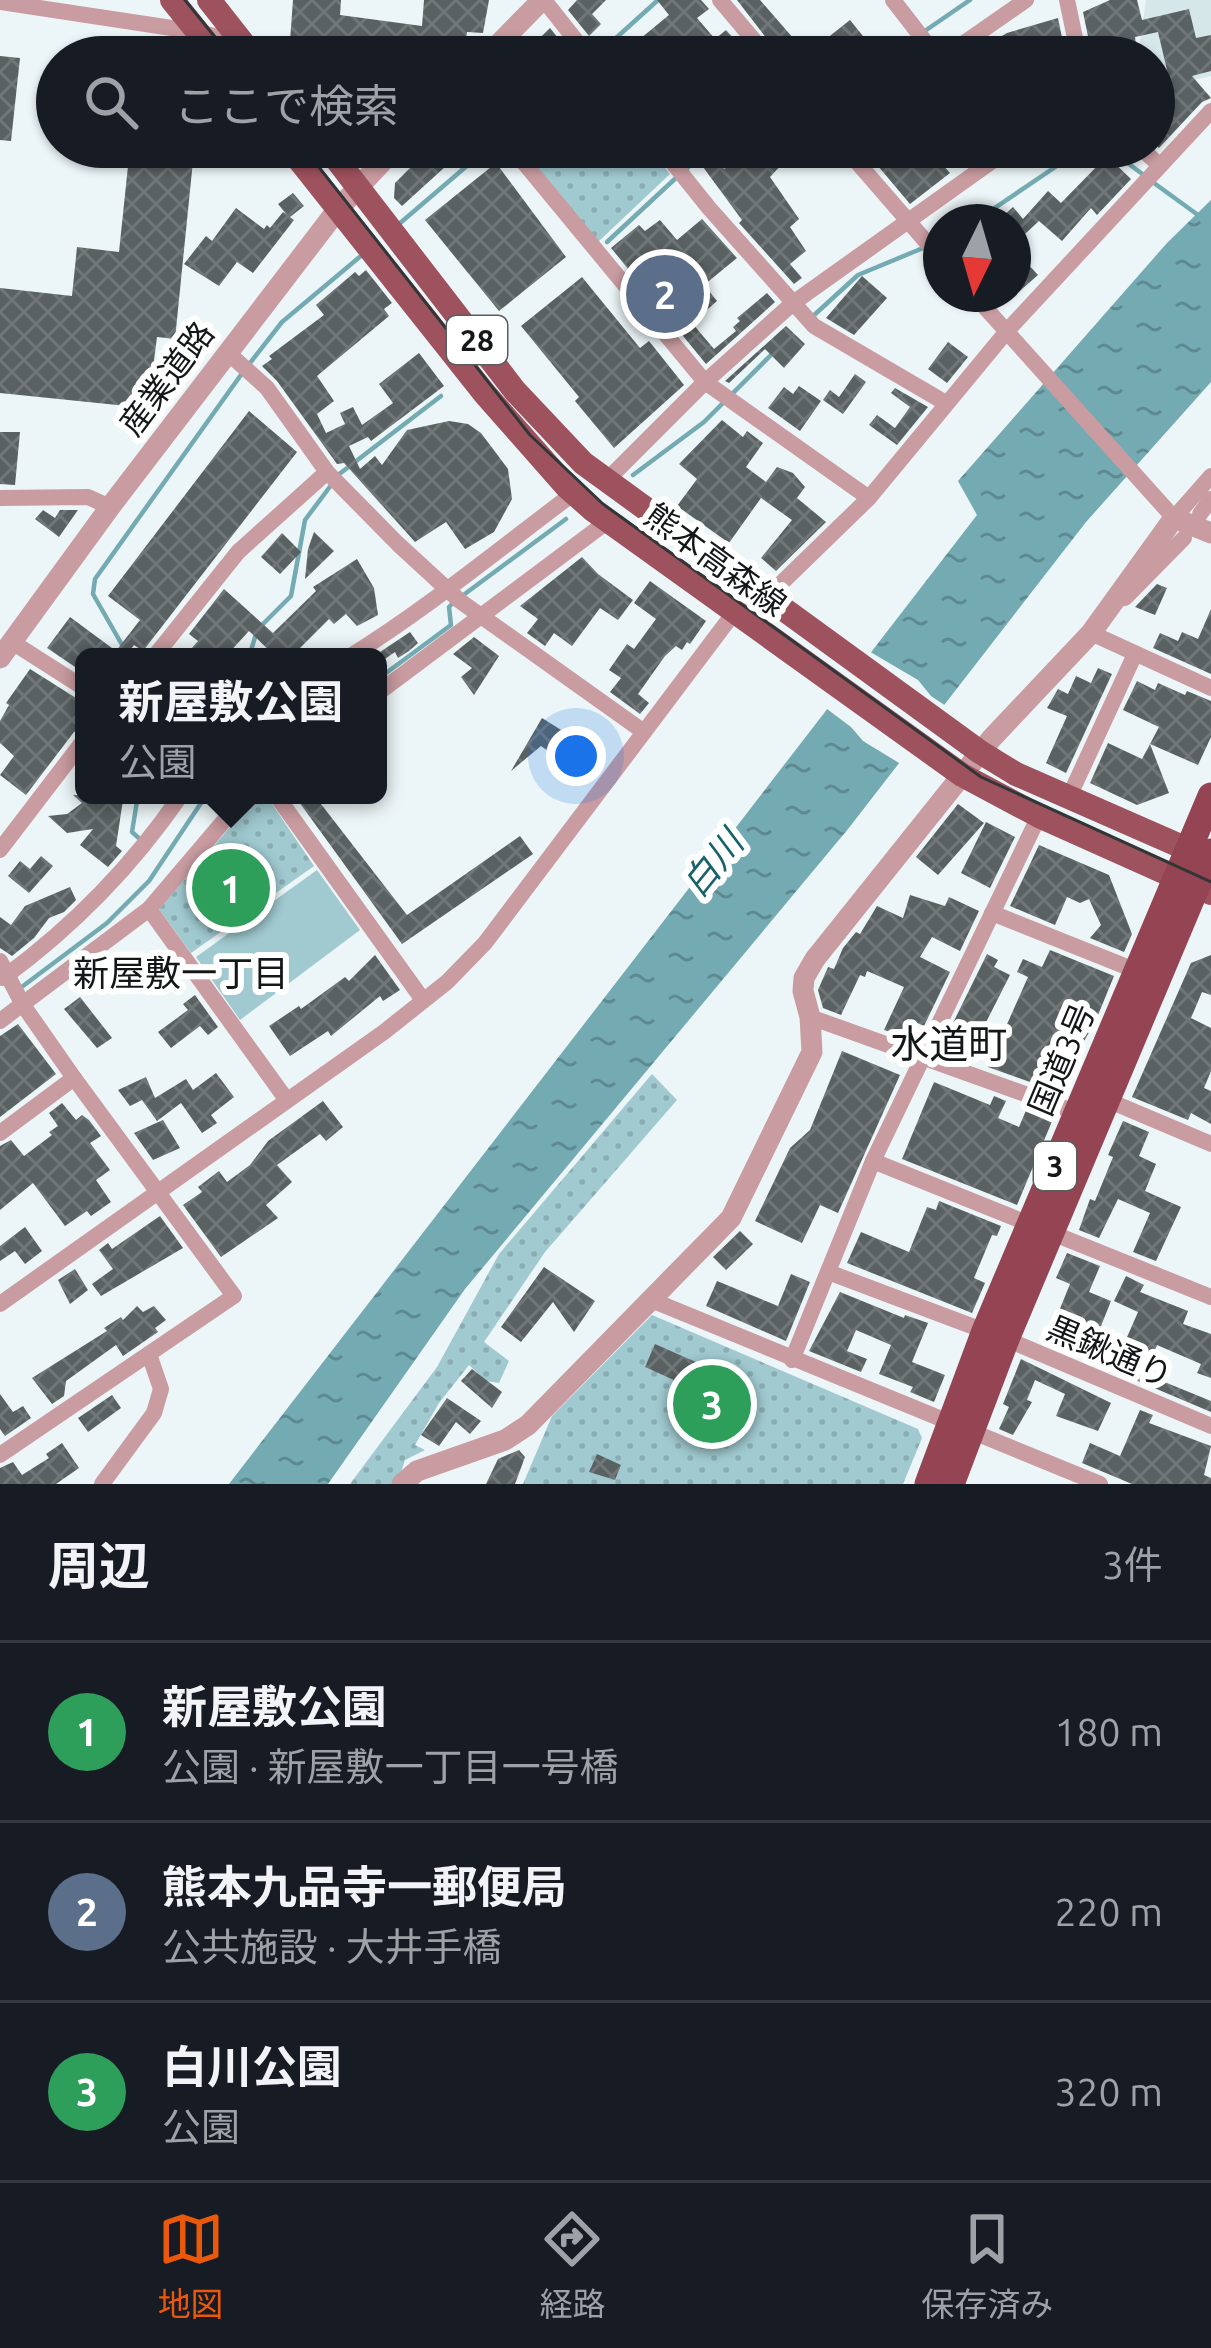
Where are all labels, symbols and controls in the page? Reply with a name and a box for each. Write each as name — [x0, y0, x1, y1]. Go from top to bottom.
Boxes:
search box — [36, 36, 1175, 168]
icon: search — [78, 69, 144, 135]
text: ここで検索 — [174, 80, 399, 131]
north arrow — [923, 204, 1031, 312]
pin: 2 — [626, 249, 704, 339]
street label: 産業道路 — [112, 314, 220, 442]
road number: 28 — [447, 316, 507, 364]
street label: 熊本高森線 — [638, 496, 794, 622]
popup — [75, 648, 387, 804]
text: 新屋敷公園 — [118, 676, 344, 727]
your location — [546, 726, 606, 786]
text: 公園 — [118, 740, 197, 783]
water label: 白川 — [673, 819, 753, 904]
pin: 1 — [192, 843, 270, 933]
district label: 新屋敷一丁目 — [73, 952, 289, 993]
street label: 国道3号 — [1021, 998, 1101, 1120]
district label: 水道町 — [890, 1022, 1008, 1065]
road number: 3 — [1034, 1142, 1076, 1190]
street label: 黒鍬通り — [1042, 1308, 1178, 1394]
pin: 3 — [673, 1359, 751, 1449]
text: 周辺 — [48, 1536, 150, 1594]
text: 3件 — [1102, 1543, 1163, 1586]
text: 新屋敷公園 — [162, 1681, 387, 1732]
text: 1 — [76, 1710, 98, 1753]
text: 180 m — [1054, 1710, 1163, 1753]
text: 公園 · 新屋敷一丁目一号橋 — [162, 1745, 618, 1788]
text: 熊本九品寺一郵便局 — [162, 1861, 567, 1912]
text: 2 — [76, 1890, 98, 1933]
text: 220 m — [1054, 1890, 1163, 1933]
text: 公共施設 · 大井手橋 — [162, 1925, 501, 1968]
text: 白川公園 — [162, 2041, 342, 2092]
text: 3 — [76, 2070, 98, 2113]
text: 320 m — [1054, 2070, 1163, 2113]
text: 公園 — [162, 2105, 240, 2148]
tab: 地図 — [158, 2206, 224, 2326]
tab: 経路 — [539, 2206, 605, 2326]
tab: 保存済み — [921, 2206, 1053, 2326]

